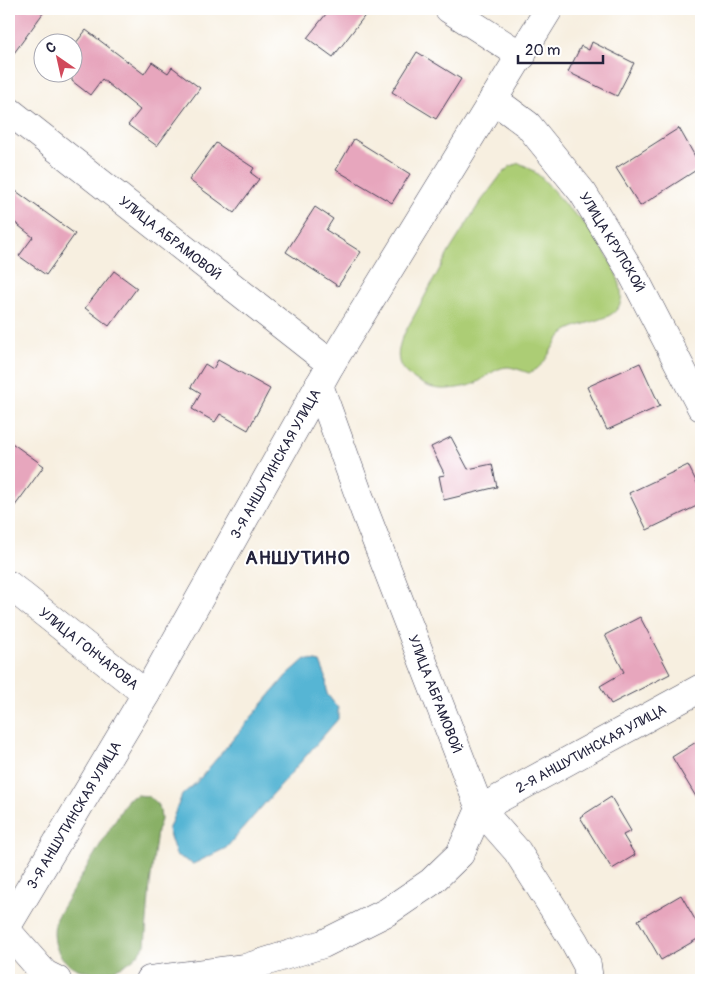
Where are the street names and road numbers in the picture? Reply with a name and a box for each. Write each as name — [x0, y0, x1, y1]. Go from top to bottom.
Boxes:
street label: УЛИЦА КРУПСКОЙ — [576, 189, 649, 294]
street label: УЛИЦА АБРАМОВОЙ — [116, 192, 225, 283]
street label: 3-Я АНШУТИНСКАЯ УЛИЦА — [226, 386, 324, 541]
street label: УЛИЦА ГОНЧАРОВА — [36, 604, 142, 693]
street label: УЛИЦА АБРАМОВОЙ — [405, 632, 466, 755]
street label: 2-Я АНШУТИНСКАЯ УЛИЦА — [513, 700, 669, 796]
street label: 3-Я АНШУТИНСКАЯ УЛИЦА — [23, 738, 124, 892]

